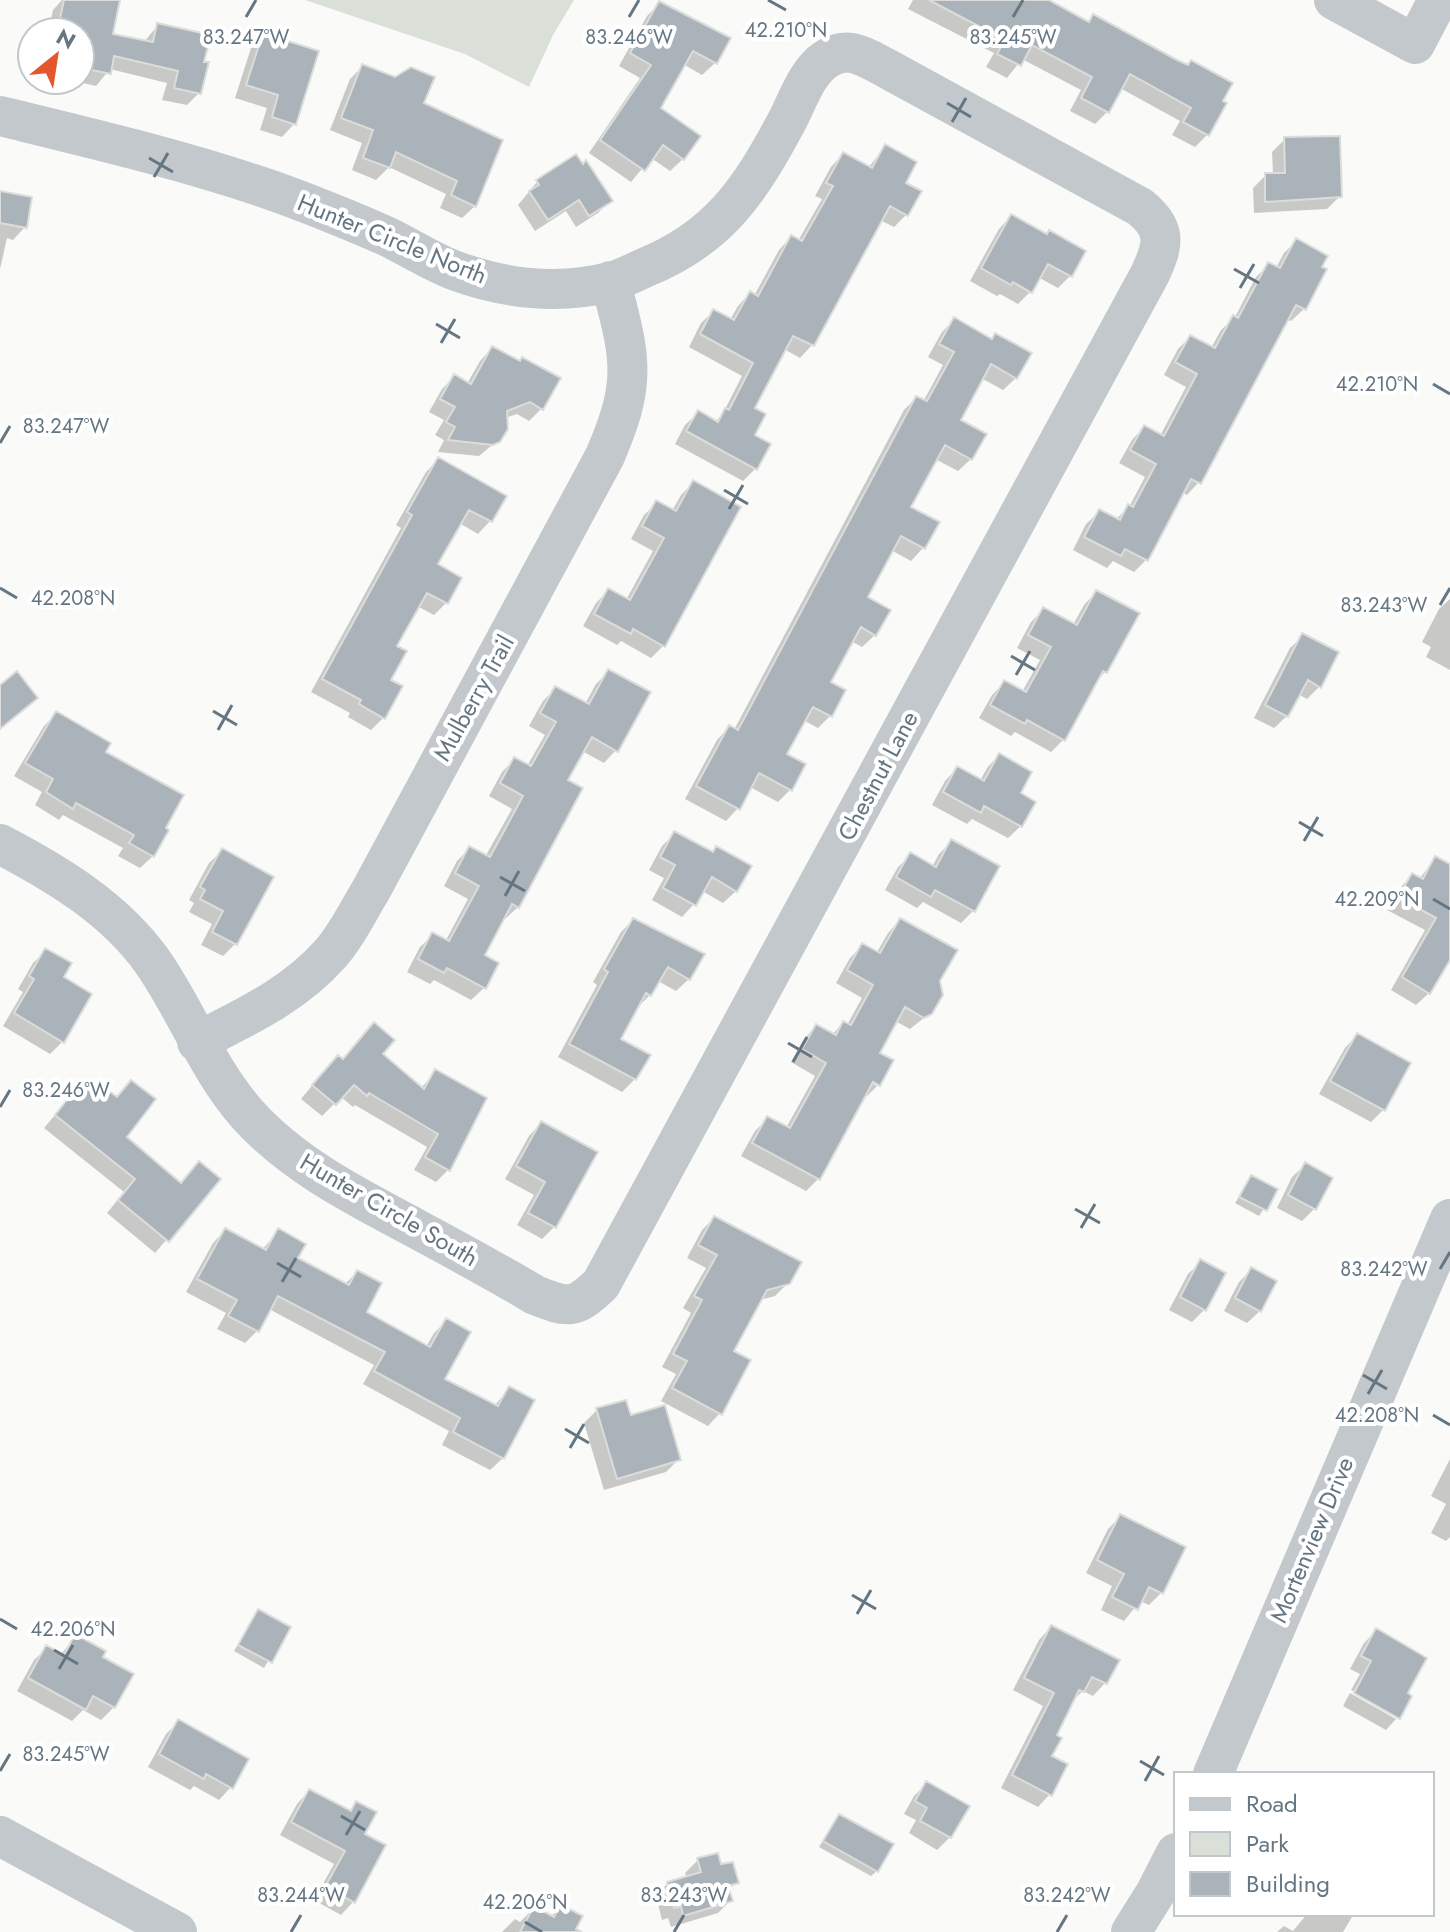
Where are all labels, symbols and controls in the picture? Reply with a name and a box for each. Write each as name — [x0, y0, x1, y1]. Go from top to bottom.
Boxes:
north arrow — [16, 16, 96, 96]
text: 42.210°N — [745, 16, 827, 45]
text: N — [50, 20, 82, 57]
text: 83.247°W — [203, 23, 289, 52]
text: 83.246°W — [585, 23, 673, 52]
text: 83.245°W — [969, 23, 1057, 52]
street label: Hunter Circle North — [292, 185, 492, 292]
text: 42.210°N — [1336, 370, 1418, 399]
text: 83.247°W — [23, 412, 109, 441]
text: 42.208°N — [31, 584, 115, 613]
text: 83.243°W — [1341, 591, 1428, 620]
street label: Mulberry Trail — [424, 628, 523, 767]
street label: Chestnut Lane — [829, 705, 926, 847]
text: 42.209°N — [1335, 885, 1420, 914]
text: 83.246°W — [22, 1076, 110, 1105]
street label: Hunter Circle South — [294, 1144, 485, 1275]
text: 83.242°W — [1340, 1255, 1428, 1284]
text: 42.208°N — [1335, 1401, 1419, 1430]
street label: Mortenview Drive — [1261, 1451, 1362, 1628]
text: 42.206°N — [31, 1615, 116, 1644]
text: 83.245°W — [22, 1740, 110, 1769]
legend — [1174, 1772, 1434, 1916]
text: Road — [1246, 1786, 1298, 1821]
text: Park — [1246, 1826, 1289, 1861]
text: Building — [1246, 1866, 1330, 1901]
text: 83.244°W — [257, 1881, 345, 1910]
text: 83.243°W — [641, 1881, 728, 1910]
text: 83.242°W — [1023, 1881, 1111, 1910]
text: 42.206°N — [483, 1888, 568, 1917]

